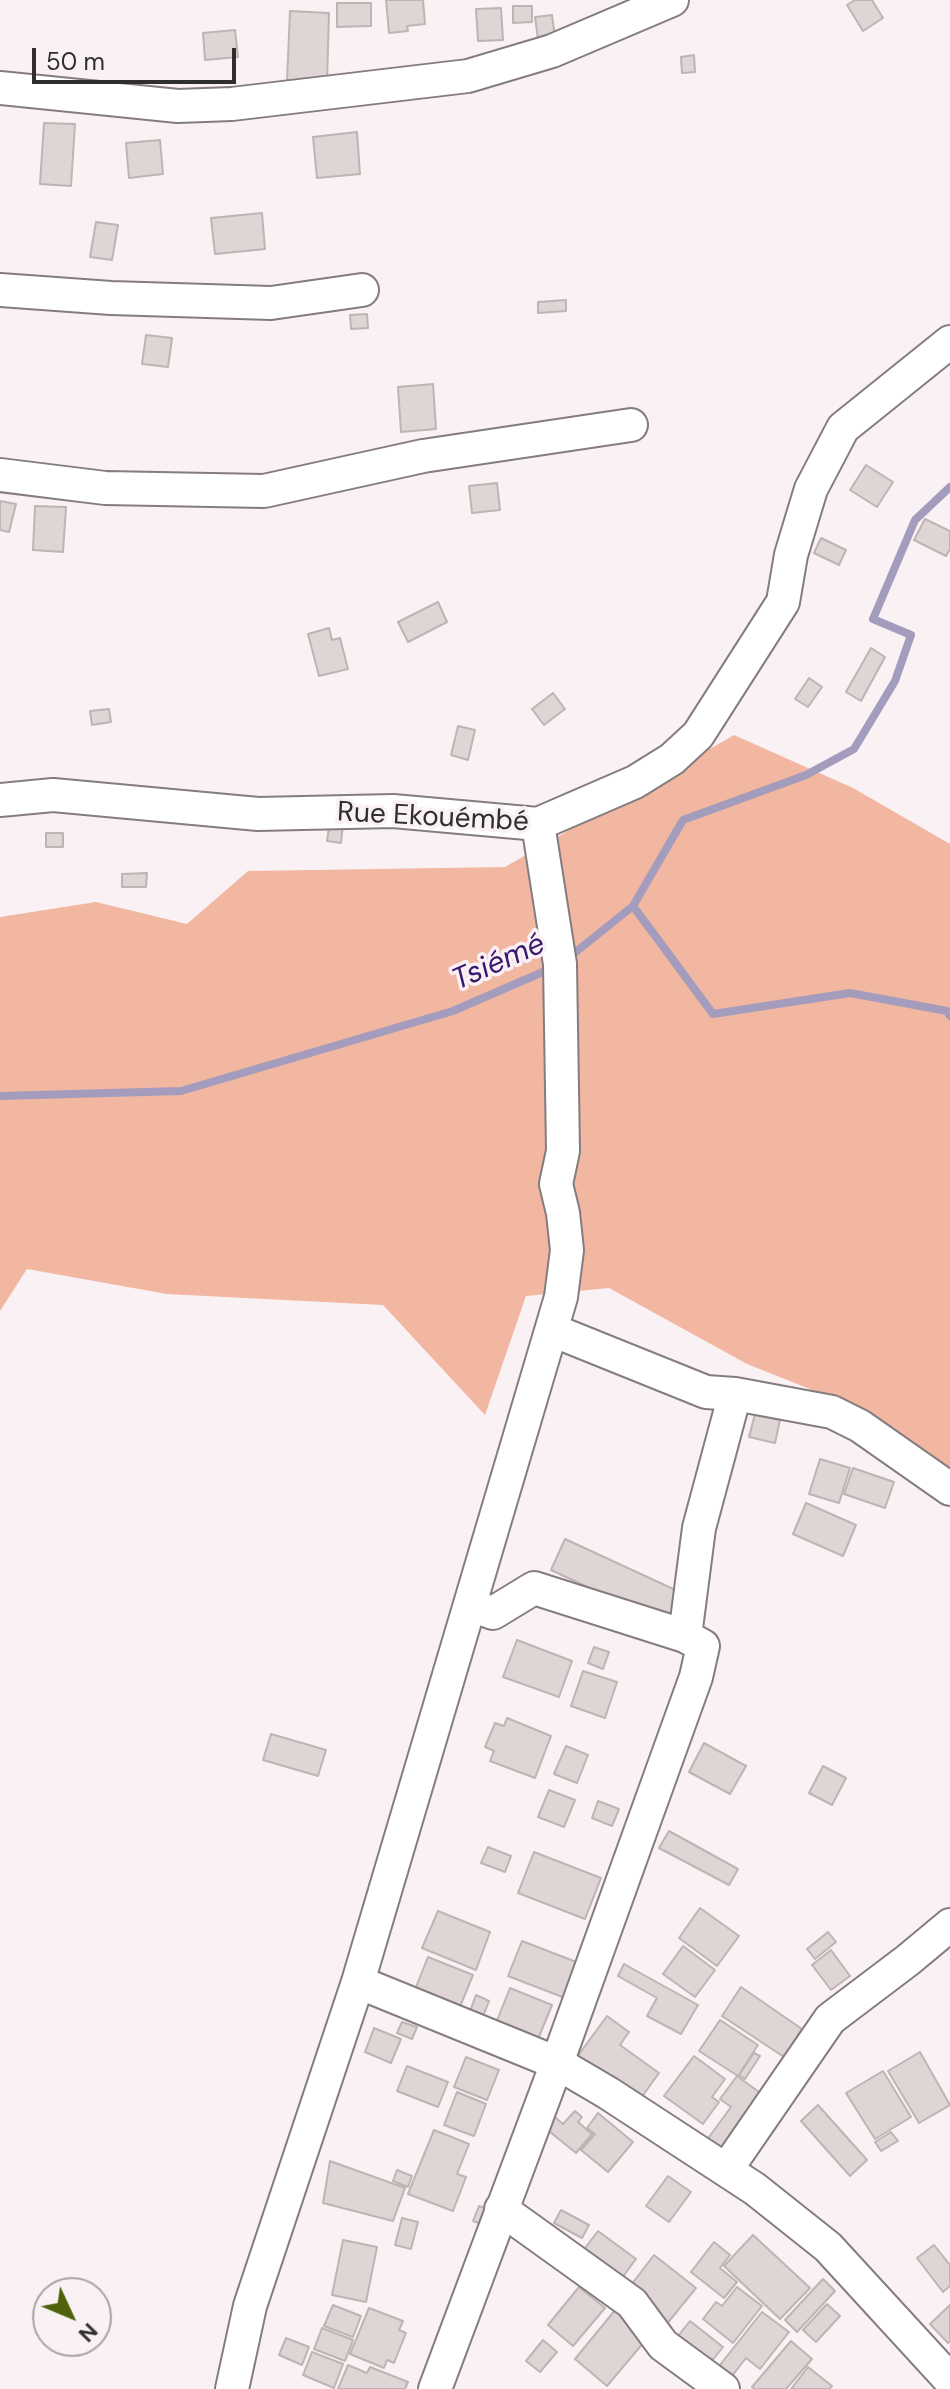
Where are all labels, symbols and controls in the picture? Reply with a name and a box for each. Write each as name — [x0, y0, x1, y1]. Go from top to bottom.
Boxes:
scale bar — [36, 32, 240, 82]
text: 50 m — [46, 46, 105, 77]
street label: Rue Ekouémbé — [336, 796, 530, 840]
water label: Tsiémé — [447, 927, 551, 999]
north arrow — [32, 2277, 112, 2357]
text: N — [72, 2317, 104, 2348]

